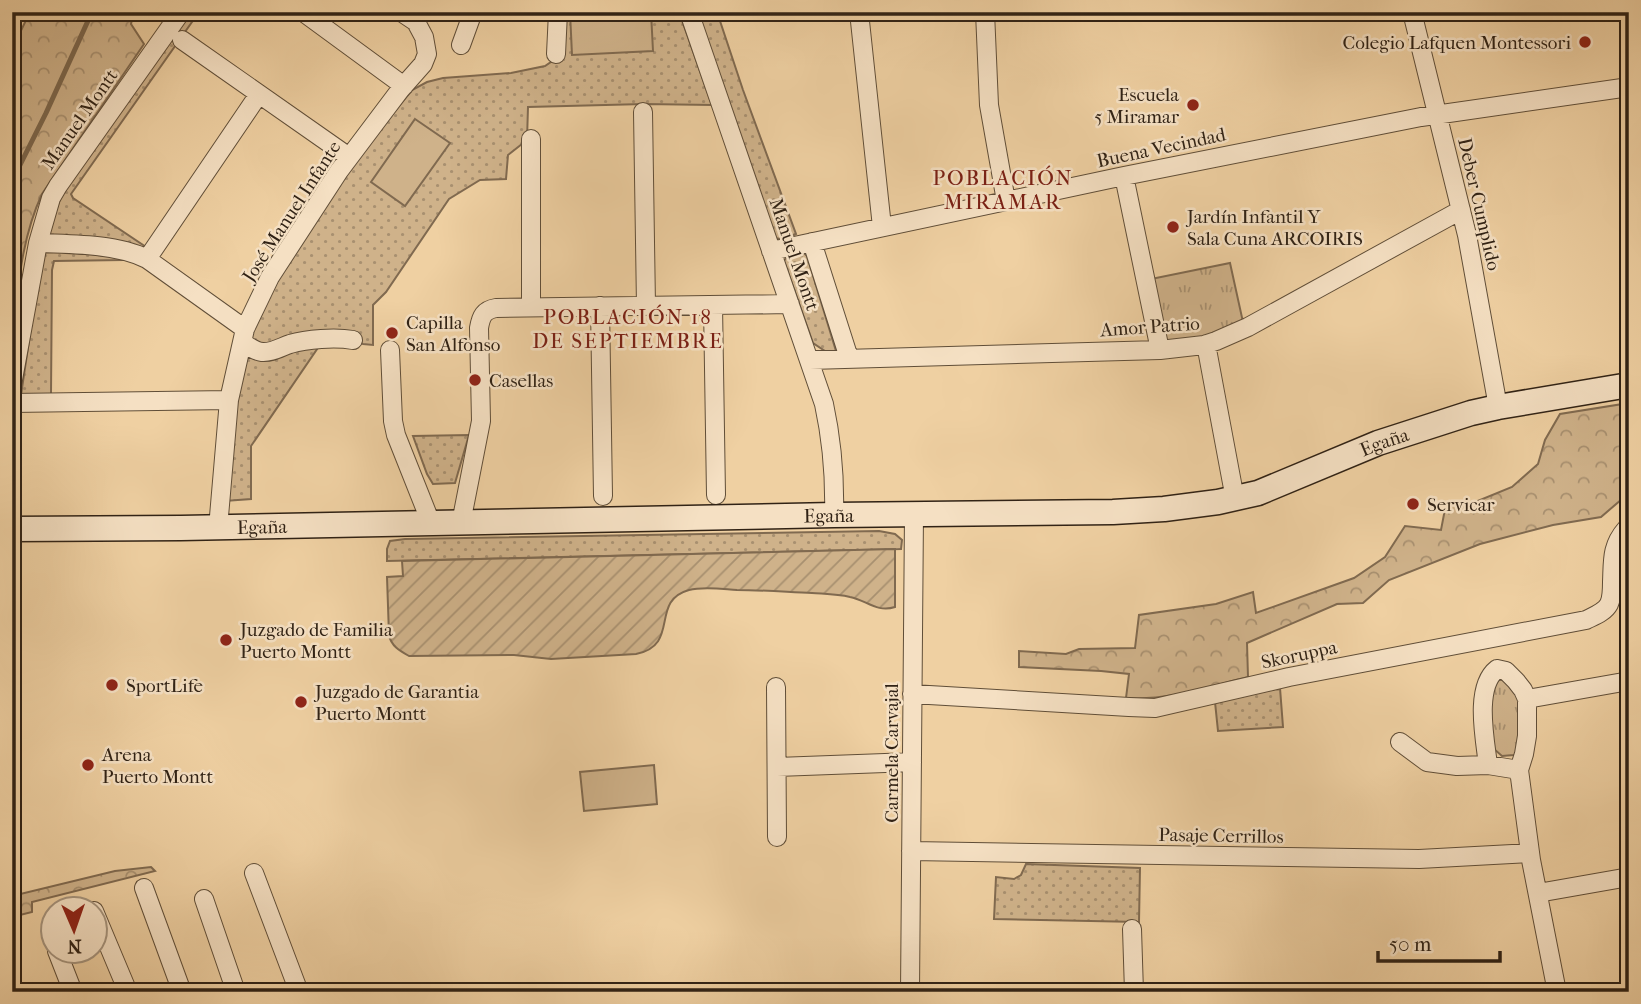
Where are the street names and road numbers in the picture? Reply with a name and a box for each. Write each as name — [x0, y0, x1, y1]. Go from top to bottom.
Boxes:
street label: Manuel Montt — [37, 65, 123, 174]
street label: Buena Vecindad — [1095, 123, 1228, 172]
street label: Deber Cumplido — [1453, 136, 1505, 273]
street label: José Manuel Infante — [237, 137, 346, 288]
street label: Manuel Montt — [765, 195, 824, 314]
street label: Amor Patrio — [1099, 313, 1201, 342]
street label: Egaña — [1357, 424, 1412, 461]
street label: Egaña — [803, 505, 854, 528]
street label: Egaña — [237, 516, 288, 539]
street label: Skoruppa — [1259, 636, 1339, 674]
street label: Carmela Carvajal — [881, 683, 903, 823]
street label: Pasaje Cerrillos — [1158, 824, 1284, 848]

